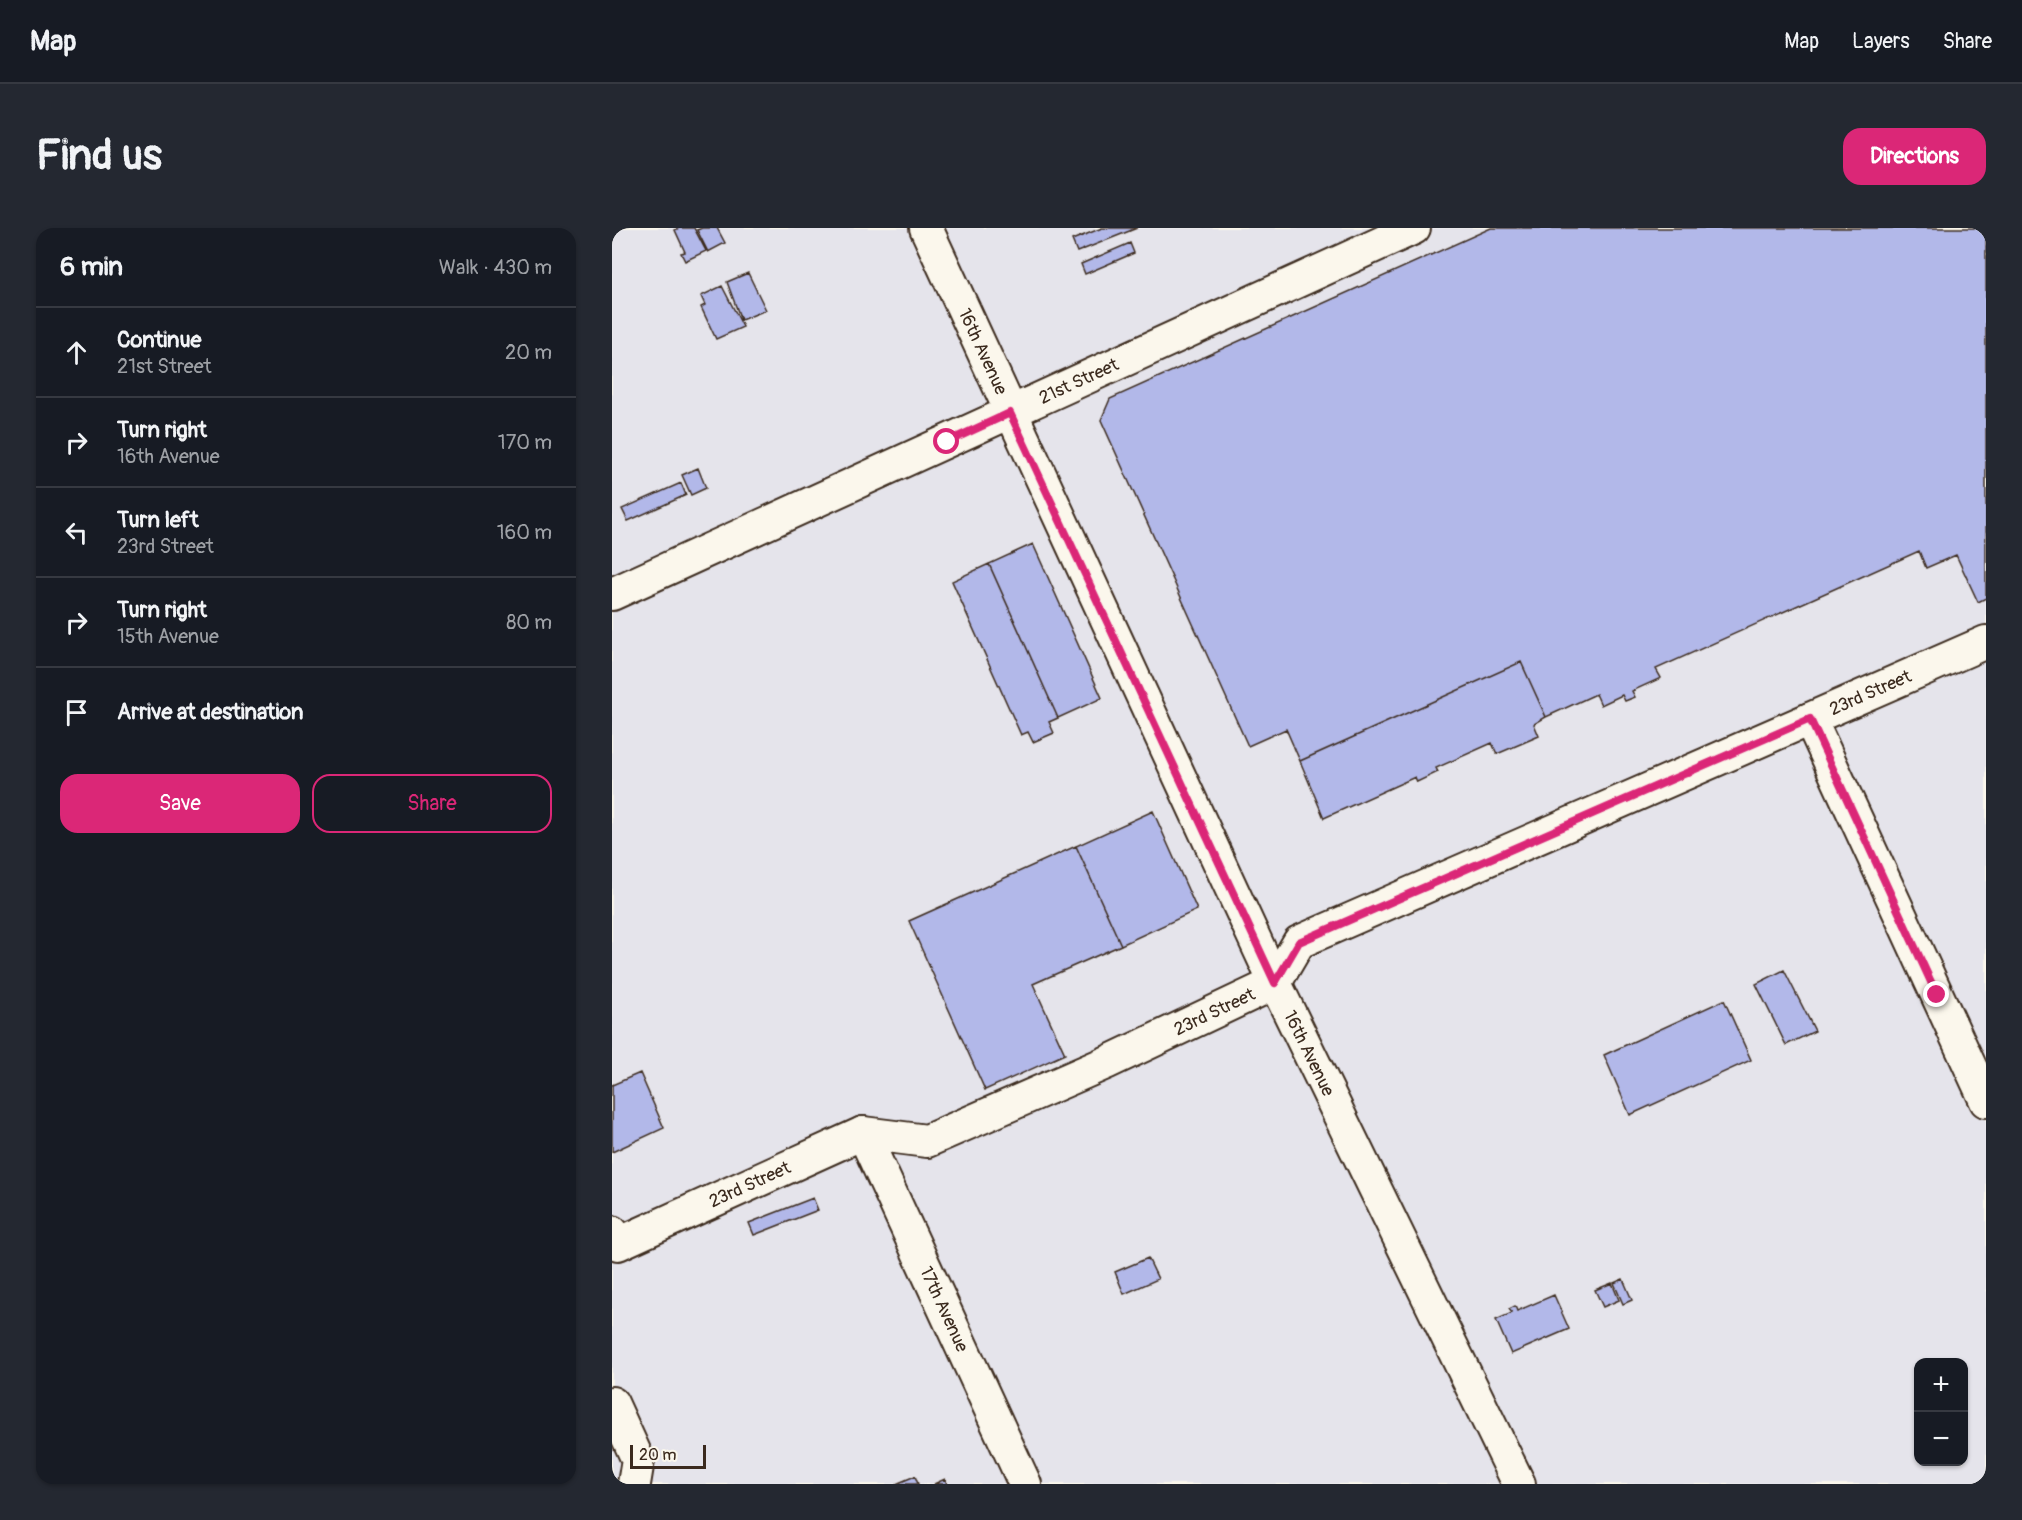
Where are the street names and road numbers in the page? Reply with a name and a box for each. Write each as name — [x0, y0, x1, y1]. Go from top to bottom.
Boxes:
street label: 16th Avenue — [953, 305, 1013, 398]
street label: 21st Street — [1035, 353, 1123, 409]
street label: 23rd Street — [1826, 664, 1916, 721]
street label: 23rd Street — [1170, 982, 1259, 1041]
street label: 16th Avenue — [1279, 1007, 1340, 1100]
street label: 23rd Street — [705, 1156, 795, 1213]
street label: 17th Avenue — [915, 1263, 974, 1356]

